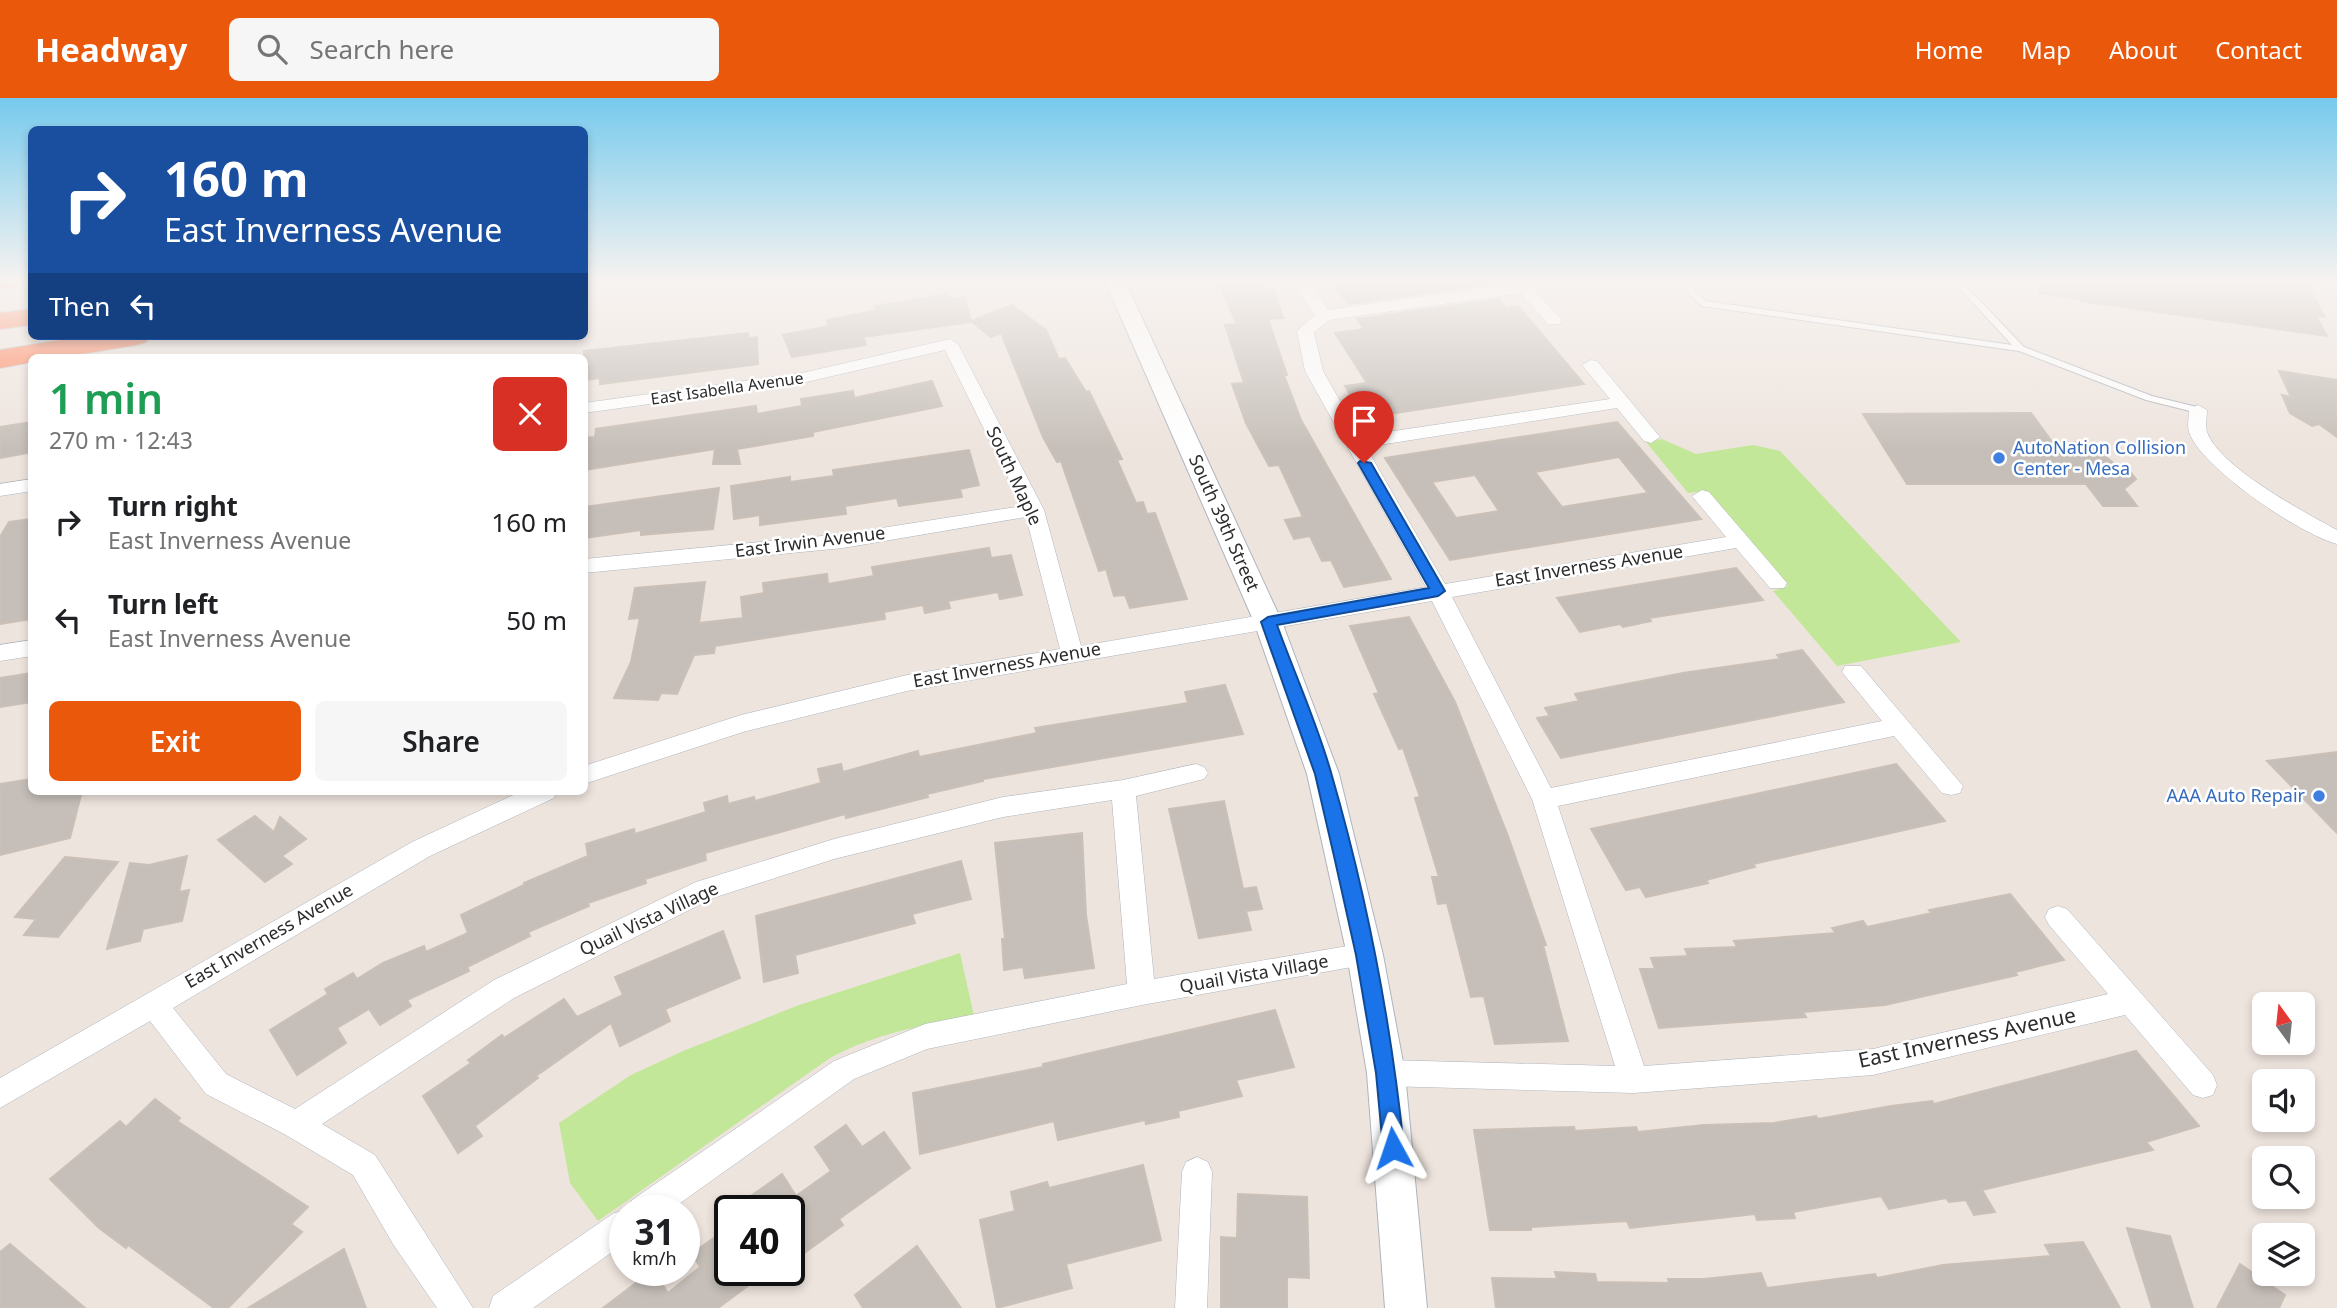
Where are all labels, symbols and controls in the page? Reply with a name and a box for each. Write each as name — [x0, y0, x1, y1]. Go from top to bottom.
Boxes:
search box — [229, 18, 719, 81]
text: Headway — [35, 27, 187, 72]
icon: search — [253, 30, 291, 68]
text: Search here — [309, 31, 454, 67]
text: Home — [1915, 33, 1983, 66]
text: Map — [2021, 33, 2071, 66]
text: About — [2109, 33, 2177, 66]
text: Contact — [2215, 33, 2302, 66]
text: 160 m — [164, 145, 309, 211]
icon: right — [49, 154, 140, 245]
text: East Inverness Avenue — [164, 208, 502, 251]
icon: left — [124, 287, 162, 325]
text: Then — [49, 288, 110, 324]
street label: East Isabella Avenue — [649, 366, 805, 410]
text: 1 min — [49, 369, 163, 426]
button: close — [493, 377, 567, 451]
pin — [1334, 391, 1394, 463]
icon: arrive — [1345, 402, 1383, 440]
street label: South Maple — [982, 422, 1048, 529]
text: 270 m · 12:43 — [49, 424, 193, 456]
place label: AutoNation Collision Center - Mesa — [2013, 435, 2186, 480]
street label: South 39th Street — [1184, 450, 1266, 595]
marker: AutoNation Collision Center - Mesa — [1991, 450, 2007, 466]
text: Turn right — [108, 488, 238, 524]
icon: right — [49, 503, 87, 541]
text: 160 m — [491, 504, 567, 540]
street label: East Irwin Avenue — [733, 520, 886, 562]
text: East Inverness Avenue — [108, 524, 351, 556]
street label: East Inverness Avenue — [1493, 538, 1685, 592]
text: Turn left — [108, 586, 219, 622]
icon: left — [49, 601, 87, 639]
text: 50 m — [506, 602, 567, 638]
text: East Inverness Avenue — [108, 622, 351, 654]
street label: East Inverness Avenue — [911, 636, 1103, 692]
button: Exit — [49, 701, 301, 781]
button: Share — [315, 701, 567, 781]
place label: AAA Auto Repair — [2167, 783, 2306, 807]
marker: AAA Auto Repair — [2311, 788, 2327, 804]
street label: Quail Vista Village — [575, 875, 722, 961]
street label: East Inverness Avenue — [180, 877, 357, 993]
street label: Quail Vista Village — [1178, 948, 1330, 998]
north arrow — [2252, 992, 2315, 1055]
map controls — [2252, 992, 2315, 1286]
street label: East Inverness Avenue — [1855, 1000, 2078, 1074]
button: sound — [2252, 1069, 2315, 1132]
position arrow — [1356, 1111, 1430, 1185]
button: search — [2252, 1146, 2315, 1209]
speed limit sign: 40 — [714, 1195, 805, 1286]
text: 31 — [634, 1208, 675, 1255]
button: layers — [2252, 1223, 2315, 1286]
text: km/h — [632, 1246, 677, 1270]

